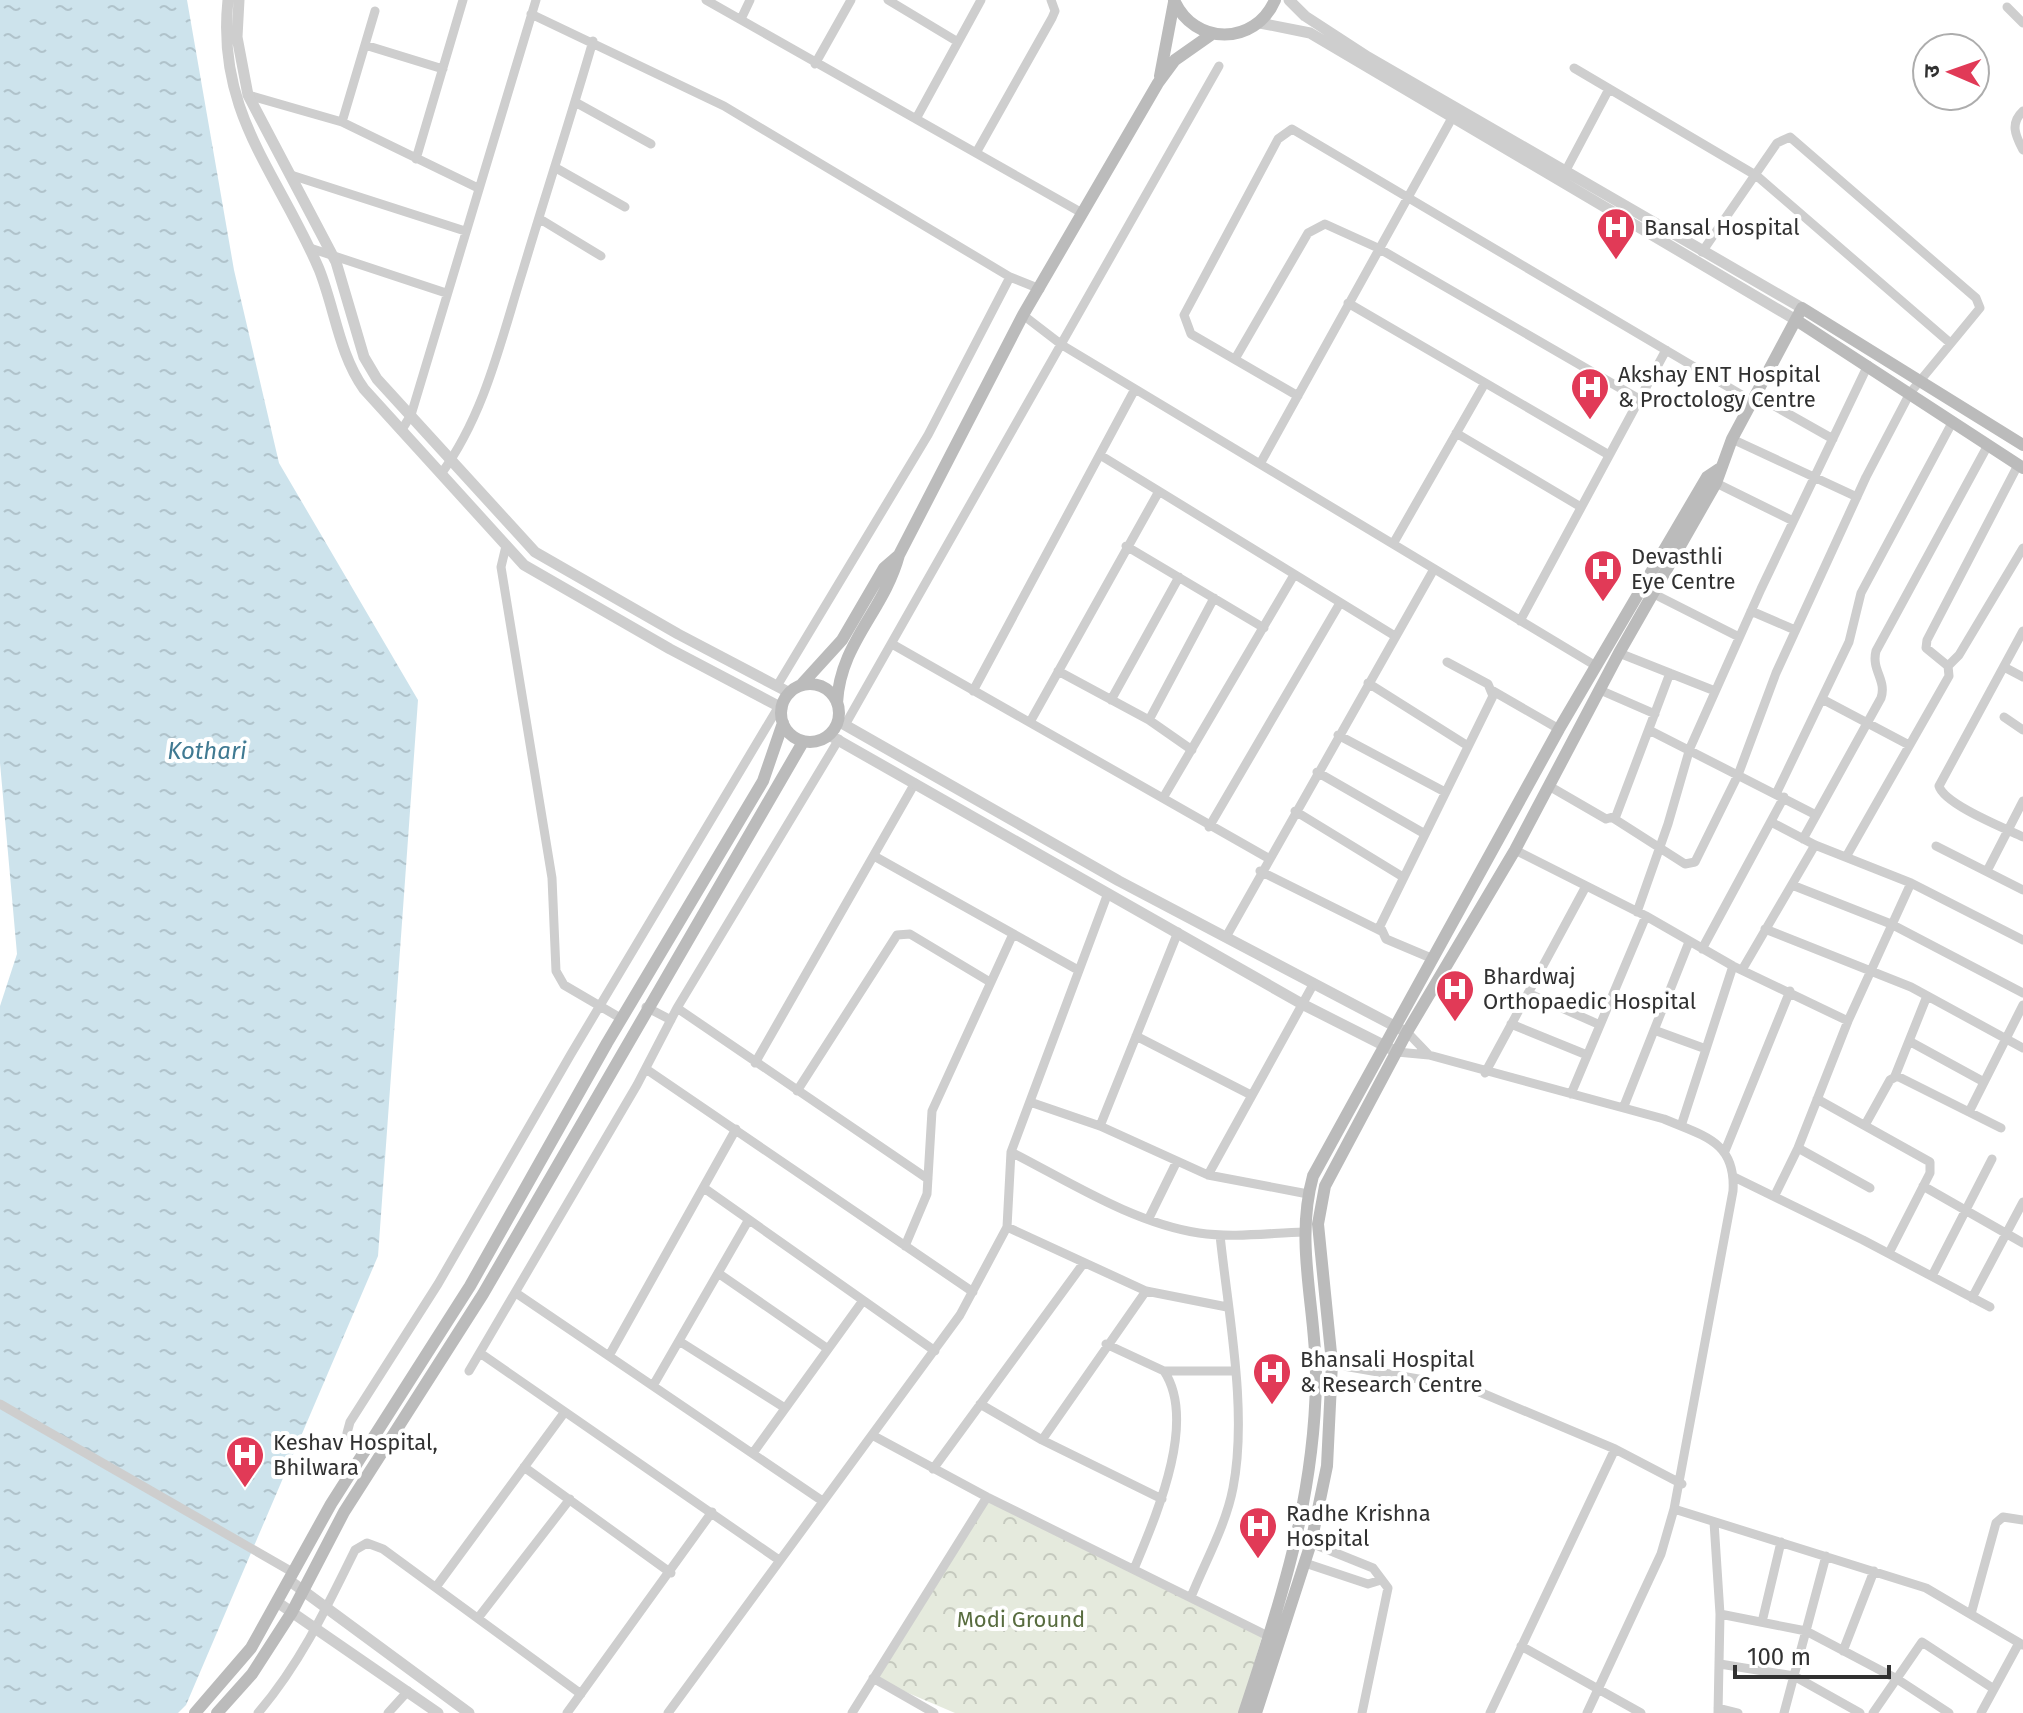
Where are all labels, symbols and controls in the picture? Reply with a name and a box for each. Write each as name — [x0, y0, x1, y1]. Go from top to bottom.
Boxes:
north arrow — [1911, 32, 1991, 112]
text: उ — [1918, 63, 1945, 78]
hospital icon: Bansal Hospital — [1595, 206, 1637, 261]
place label: Bansal Hospital — [1644, 214, 1800, 241]
place label: Akshay ENT Hospital & Proctology Centre — [1618, 361, 1821, 413]
hospital icon: Akshay ENT Hospital & Proctology Centre — [1569, 366, 1611, 421]
place label: Devasthli Eye Centre — [1631, 543, 1735, 595]
hospital icon: Devasthli Eye Centre — [1582, 548, 1624, 603]
water label: Kothari — [167, 737, 247, 765]
place label: Bhardwaj Orthopaedic Hospital — [1483, 963, 1696, 1015]
hospital icon: Bhardwaj Orthopaedic Hospital — [1434, 968, 1476, 1023]
place label: Bhansali Hospital & Research Centre — [1300, 1346, 1482, 1398]
hospital icon: Bhansali Hospital & Research Centre — [1251, 1351, 1293, 1406]
place label: Keshav Hospital, Bhilwara — [273, 1429, 438, 1481]
hospital icon: Keshav Hospital, Bhilwara — [224, 1434, 266, 1489]
place label: Radhe Krishna Hospital — [1286, 1500, 1431, 1552]
hospital icon: Radhe Krishna Hospital — [1237, 1505, 1279, 1560]
park label: Modi Ground — [957, 1606, 1085, 1633]
scale bar — [1735, 1629, 1889, 1679]
text: 100 m — [1747, 1643, 1811, 1671]

